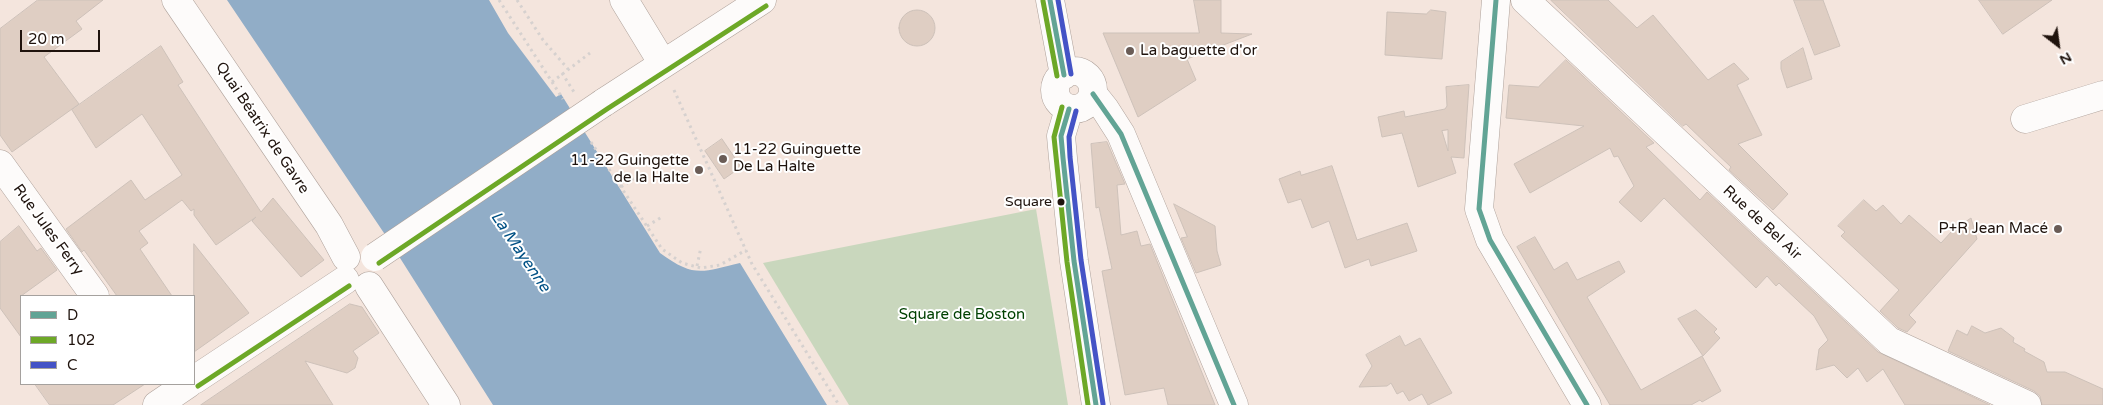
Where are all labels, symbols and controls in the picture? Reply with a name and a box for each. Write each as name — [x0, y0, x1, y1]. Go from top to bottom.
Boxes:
scale bar — [22, 20, 102, 52]
north arrow — [2033, 20, 2083, 70]
text: 20 m — [28, 30, 65, 48]
place label: La baguette d'or — [1140, 42, 1257, 60]
marker: La baguette d'or — [1124, 45, 1136, 57]
text: N — [2057, 48, 2075, 69]
street label: Quai Béatrix de Gavre — [211, 59, 313, 197]
place label: 11-22 Guinguette De La Halte — [733, 141, 861, 176]
place label: 11-22 Guingette de la Halte — [570, 152, 689, 187]
marker: 11-22 Guinguette De La Halte — [717, 153, 729, 165]
marker: 11-22 Guingette de la Halte — [693, 164, 705, 176]
street label: Rue Jules Ferry — [9, 181, 87, 279]
street label: Rue de Bel Air — [1719, 182, 1805, 264]
place label: Square — [1005, 194, 1052, 210]
marker: Square — [1056, 197, 1066, 207]
water label: La Mayenne — [486, 208, 554, 296]
place label: P+R Jean Macé — [1939, 220, 2048, 238]
marker: P+R Jean Macé — [2052, 223, 2064, 235]
legend — [20, 295, 195, 385]
text: D — [67, 306, 78, 324]
park label: Square de Boston — [899, 306, 1025, 324]
text: 102 — [67, 331, 95, 349]
text: C — [67, 356, 77, 374]

